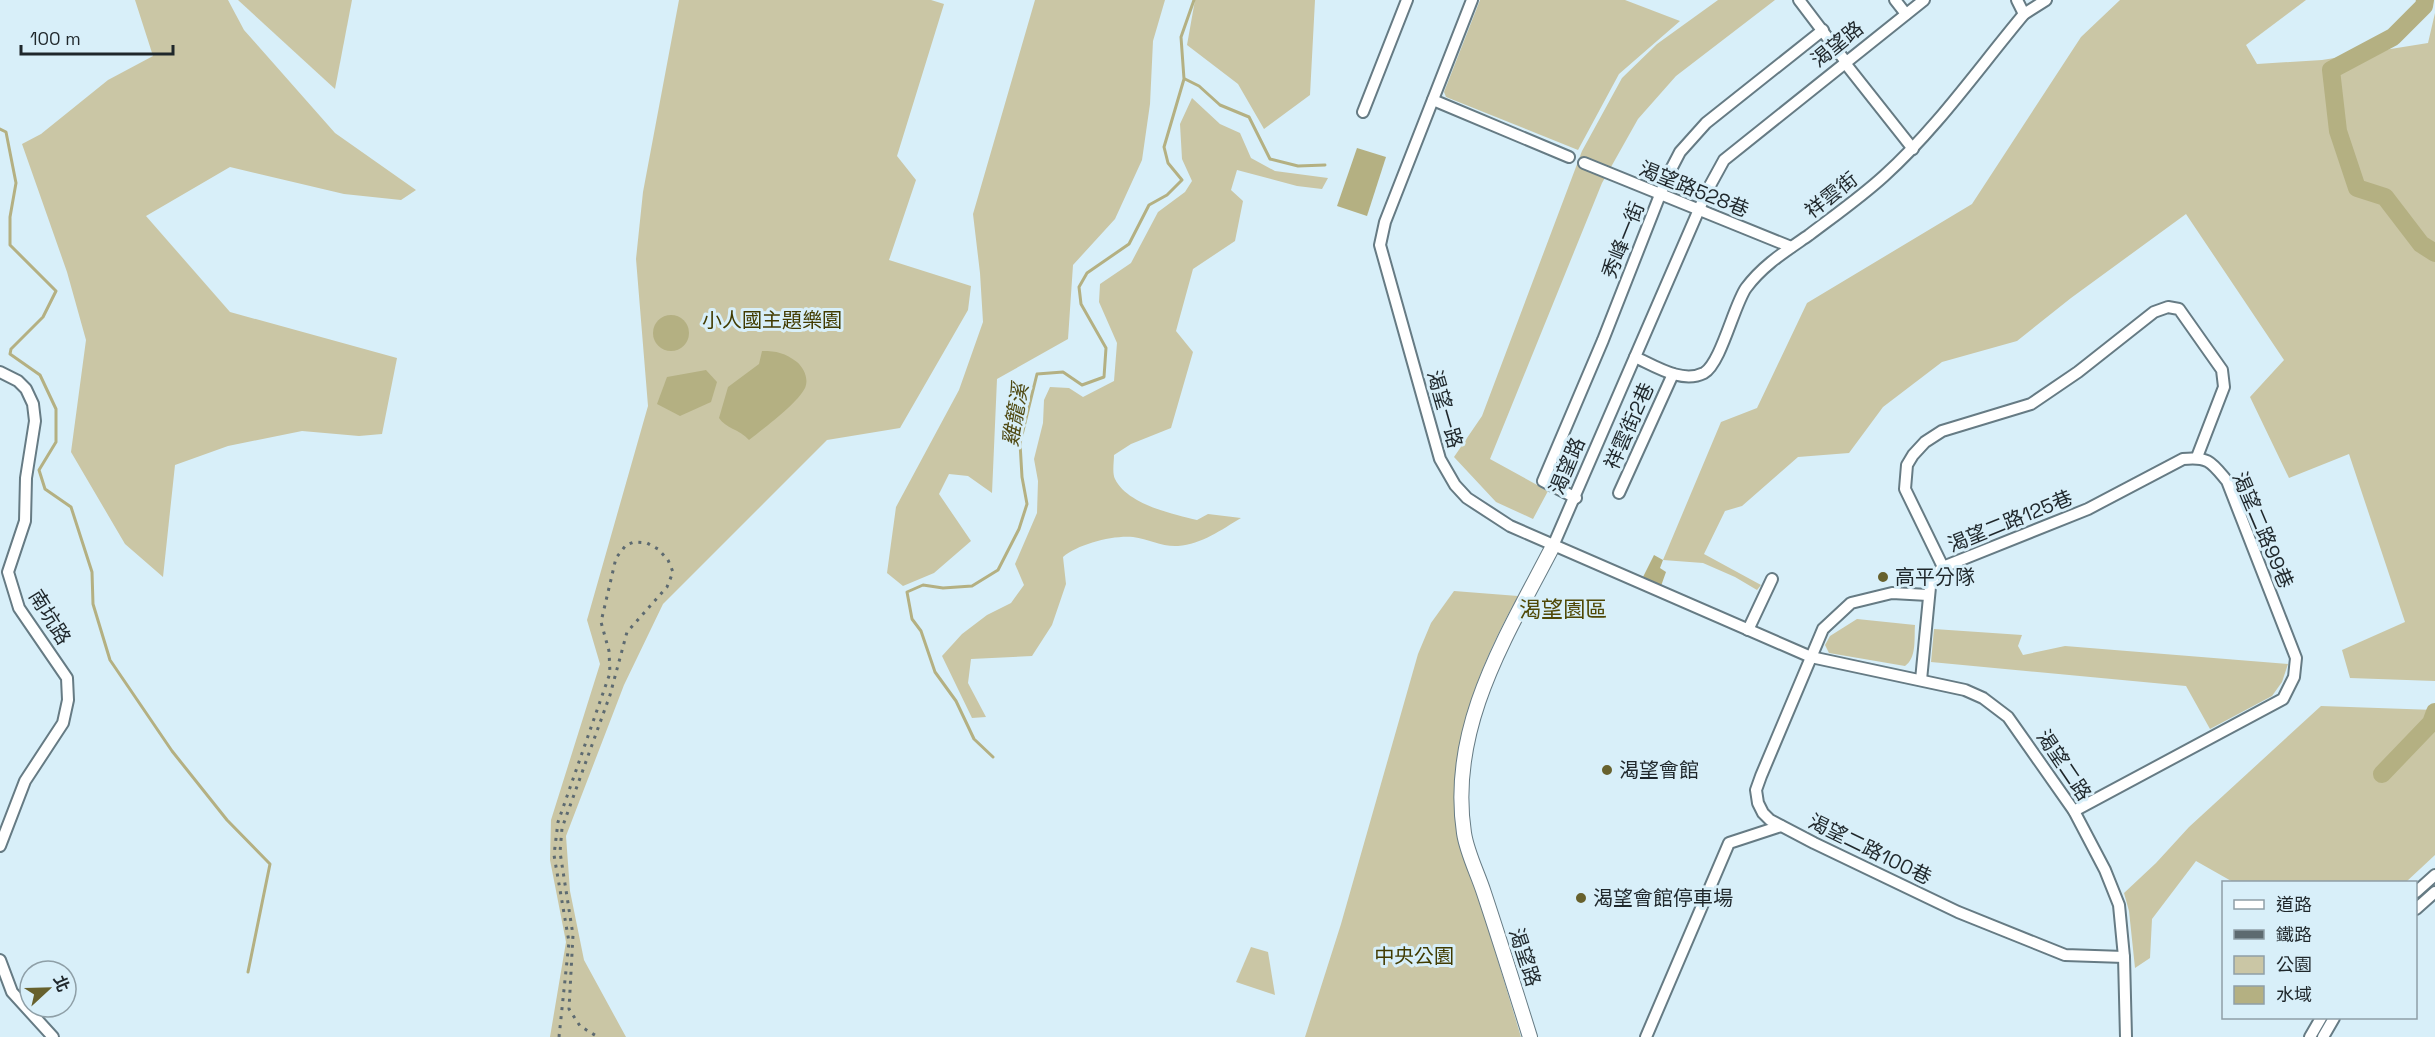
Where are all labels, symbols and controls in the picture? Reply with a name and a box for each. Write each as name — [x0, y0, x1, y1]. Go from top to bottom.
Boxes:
street label: 渴望路 — [1806, 15, 1868, 73]
scale bar — [21, 18, 172, 56]
text: 100 m — [30, 27, 81, 50]
street label: 渴望路528巷 — [1635, 155, 1753, 223]
street label: 祥雲街 — [1799, 166, 1863, 224]
street label: 秀峰一街 — [1596, 198, 1650, 282]
park label: 小人國主題樂園 — [702, 307, 842, 333]
street label: 渴望一路 — [1421, 367, 1469, 451]
water label: 雞籠溪 — [996, 379, 1034, 448]
street label: 祥雲街2巷 — [1598, 379, 1660, 473]
street label: 渴望路 — [1543, 433, 1591, 499]
street label: 渴望二路99巷 — [2227, 468, 2299, 592]
street label: 渴望二路125巷 — [1944, 484, 2076, 558]
place label: 高平分隊 — [1895, 564, 1975, 590]
marker: 高平分隊 — [1876, 570, 1890, 584]
street label: 南坑路 — [23, 585, 77, 649]
district label: 渴望園區 — [1519, 595, 1607, 623]
street label: 渴望二路 — [2031, 725, 2097, 805]
place label: 渴望會館 — [1619, 757, 1699, 783]
marker: 渴望會館 — [1600, 763, 1614, 777]
street label: 渴望二路100巷 — [1804, 808, 1936, 890]
legend — [2222, 881, 2417, 1019]
place label: 渴望會館停車場 — [1593, 885, 1733, 911]
marker: 渴望會館停車場 — [1574, 891, 1588, 905]
text: 道路 — [2276, 893, 2312, 916]
text: 鐵路 — [2276, 923, 2312, 946]
street label: 渴望路 — [1503, 924, 1547, 990]
park label: 中央公園 — [1374, 943, 1454, 969]
text: 公園 — [2276, 953, 2312, 976]
north arrow — [18, 959, 78, 1019]
text: 北 — [49, 972, 74, 995]
text: 水域 — [2276, 983, 2312, 1006]

